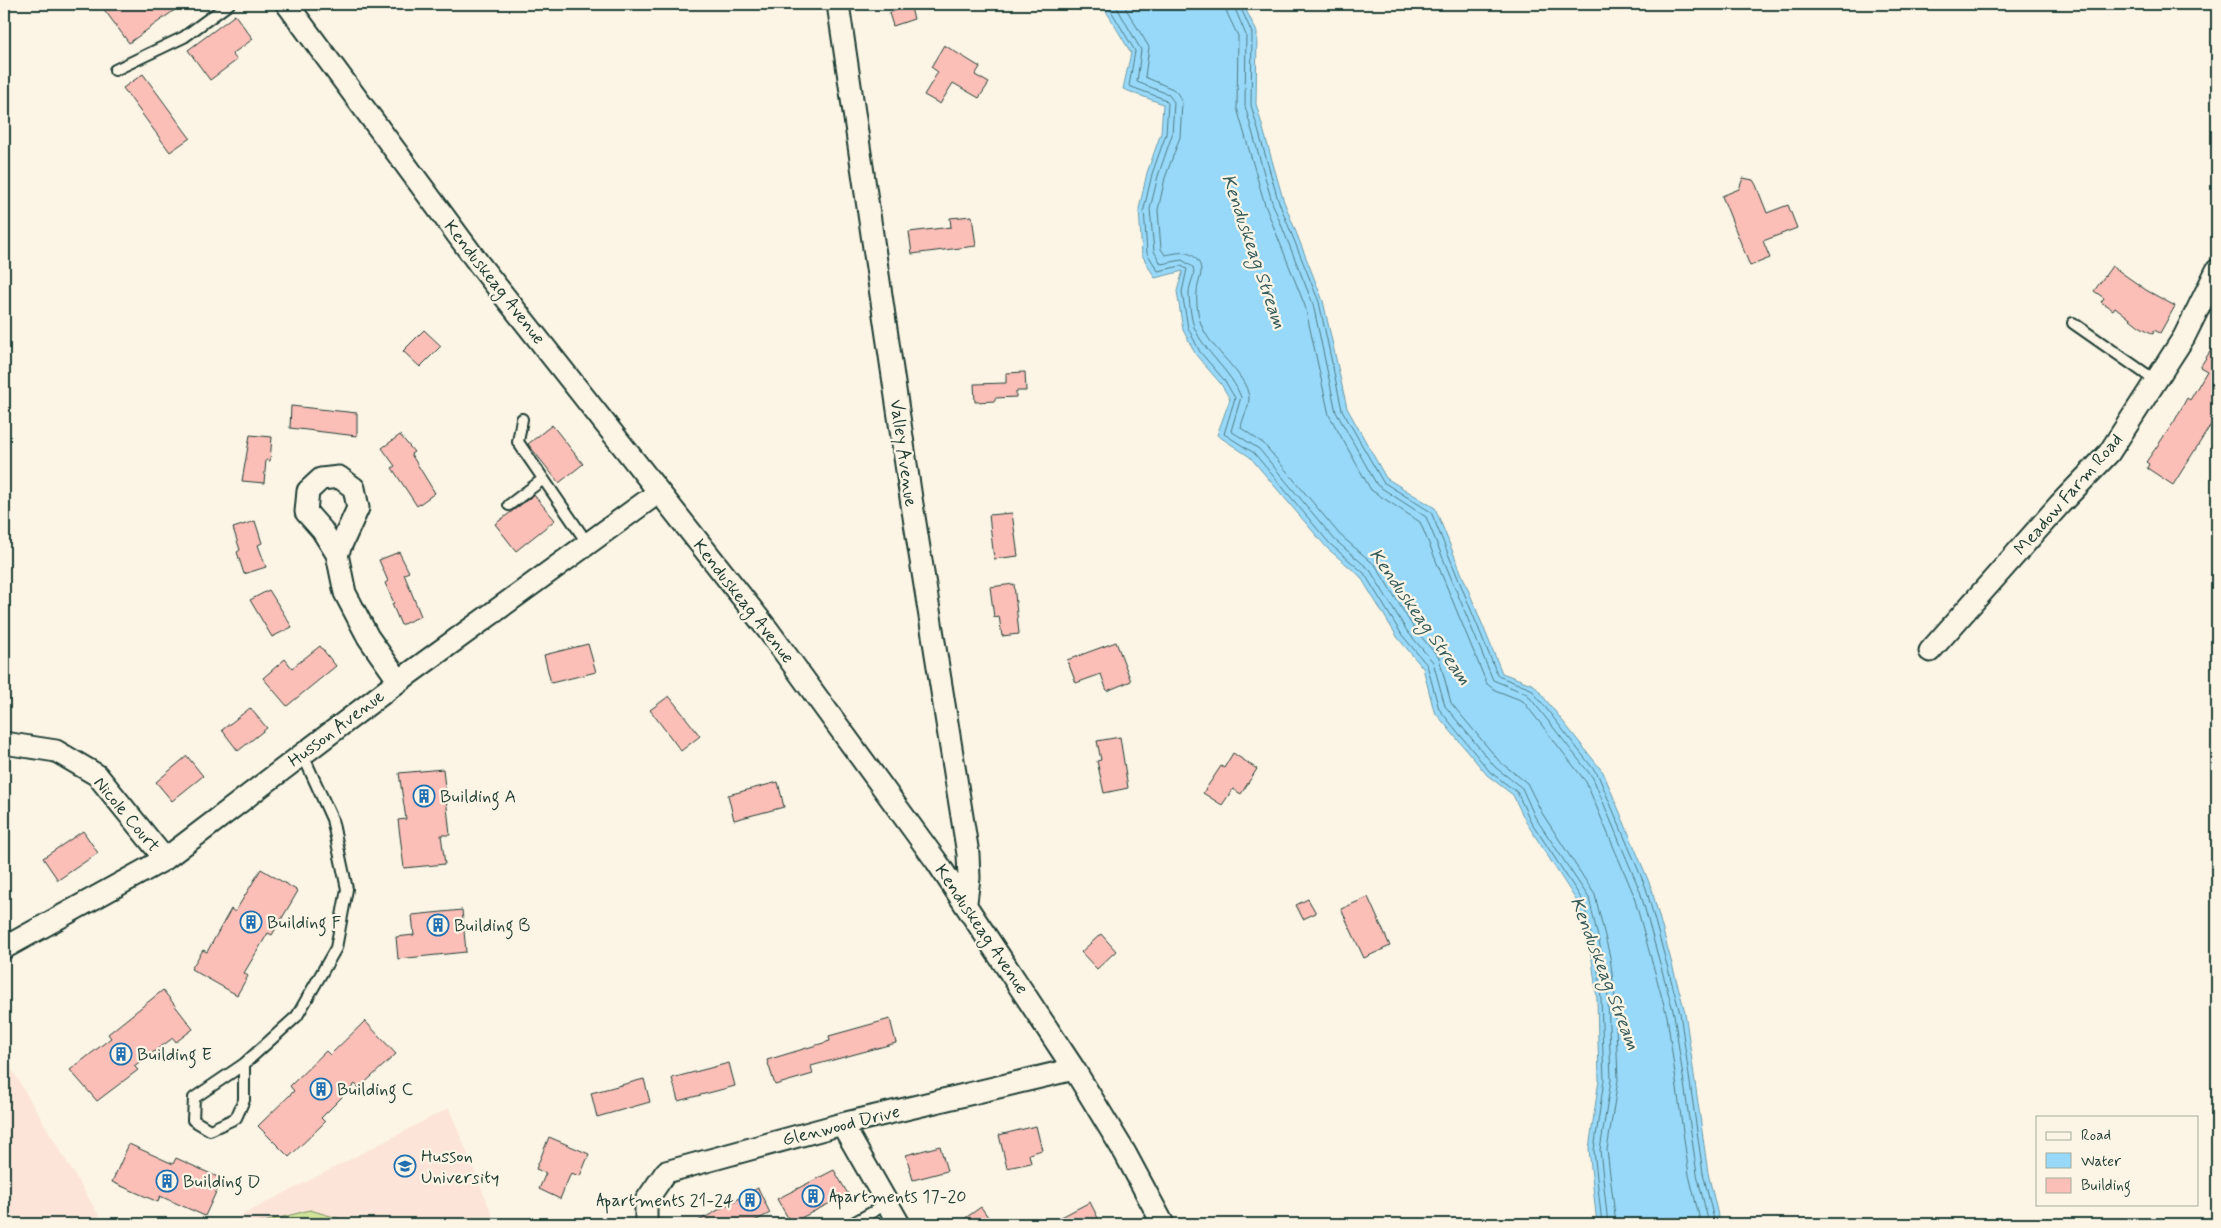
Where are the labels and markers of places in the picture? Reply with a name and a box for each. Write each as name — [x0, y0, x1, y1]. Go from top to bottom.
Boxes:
building icon: Building A — [412, 784, 436, 808]
place label: Building A — [440, 785, 516, 811]
building icon: Building F — [239, 910, 263, 934]
place label: Building F — [267, 911, 342, 937]
building icon: Building B — [426, 913, 450, 937]
place label: Building B — [454, 914, 531, 940]
building icon: Building E — [109, 1042, 133, 1066]
place label: Building E — [137, 1043, 212, 1069]
building icon: Building C — [309, 1077, 333, 1101]
place label: Building C — [337, 1078, 414, 1104]
place label: Husson University — [421, 1145, 499, 1190]
school or university icon: Husson University — [393, 1154, 417, 1178]
building icon: Building D — [155, 1169, 179, 1193]
place label: Building D — [183, 1170, 261, 1196]
building icon: Apartments 17-20 — [801, 1184, 825, 1208]
place label: Apartments 17-20 — [829, 1185, 967, 1210]
building icon: Apartments 21-24 — [738, 1188, 762, 1212]
place label: Apartments 21-24 — [596, 1189, 734, 1214]

